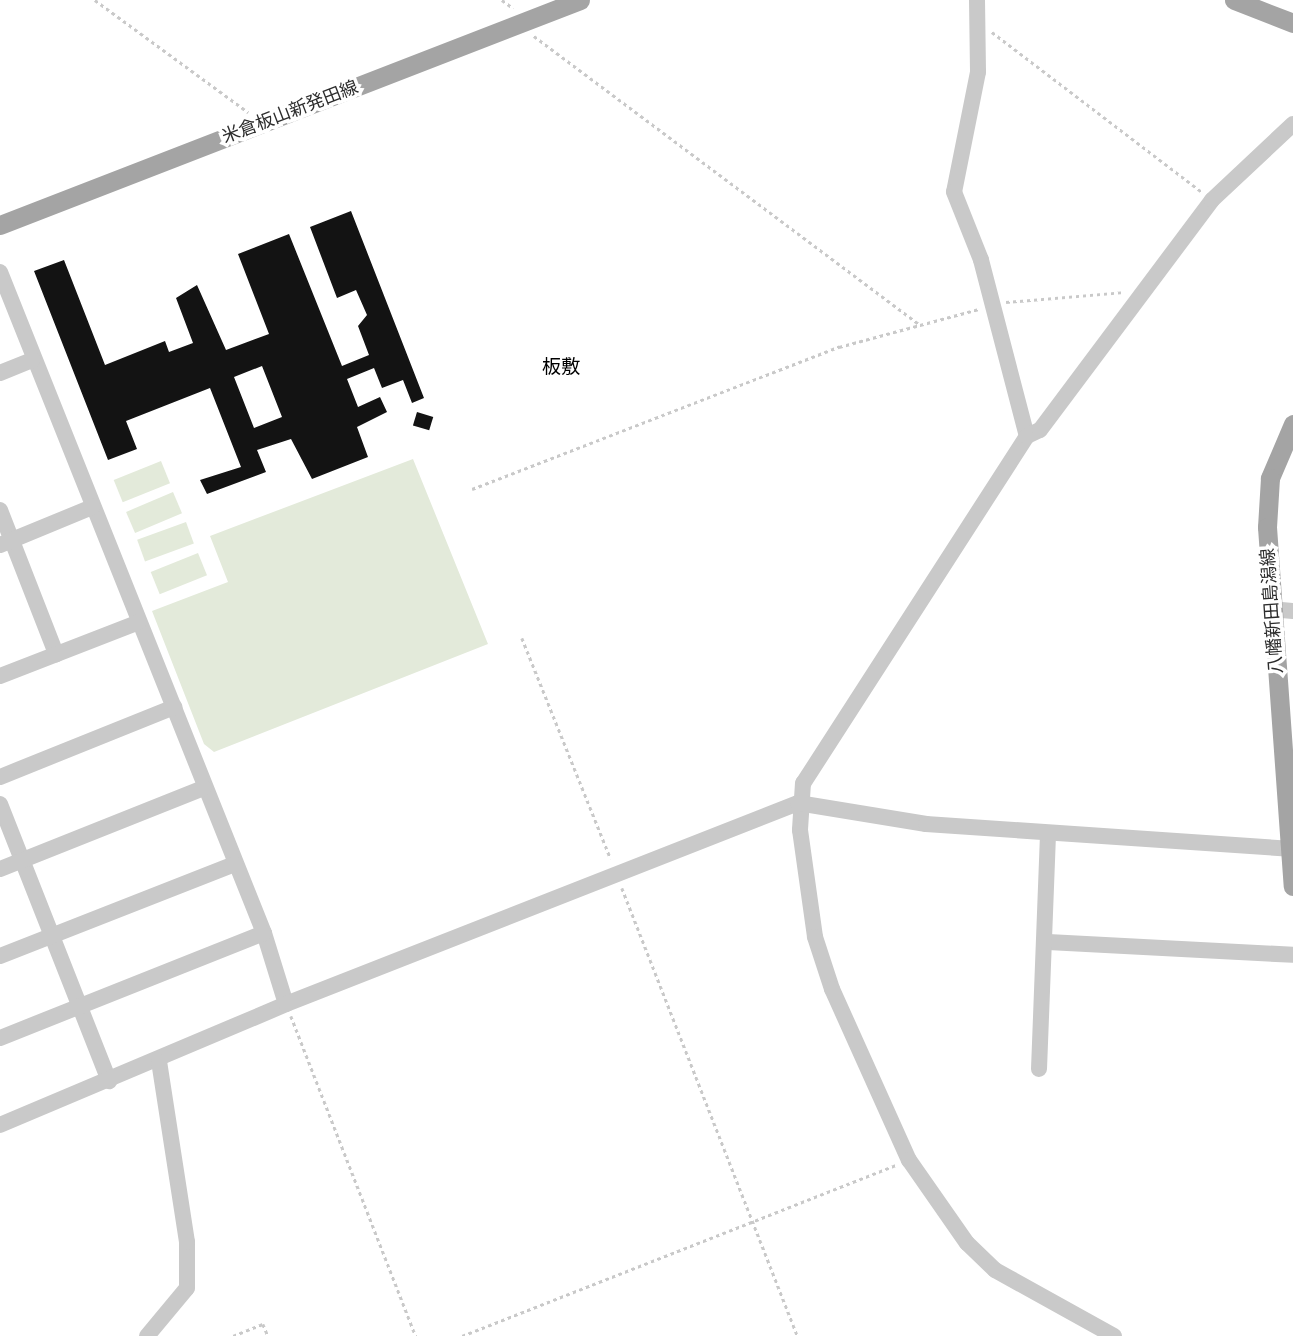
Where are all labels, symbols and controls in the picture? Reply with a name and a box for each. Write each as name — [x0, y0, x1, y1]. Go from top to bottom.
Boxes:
street label: 米倉板山新発田線 — [219, 76, 361, 148]
district label: 板敷 — [542, 356, 580, 378]
street label: 八幡新田島潟線 — [1257, 547, 1287, 675]

